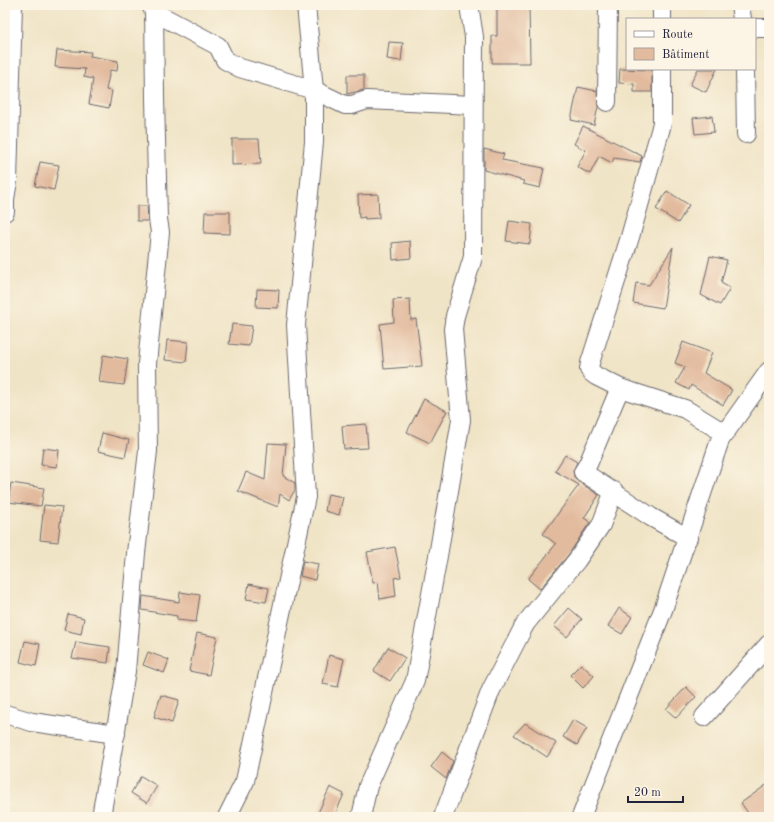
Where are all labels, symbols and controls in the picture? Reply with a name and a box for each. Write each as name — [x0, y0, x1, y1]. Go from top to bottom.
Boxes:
legend — [626, 18, 756, 70]
text: Route — [662, 29, 693, 41]
text: Bâtiment — [662, 49, 709, 61]
scale bar — [628, 778, 683, 804]
text: 20 m — [634, 787, 661, 799]

